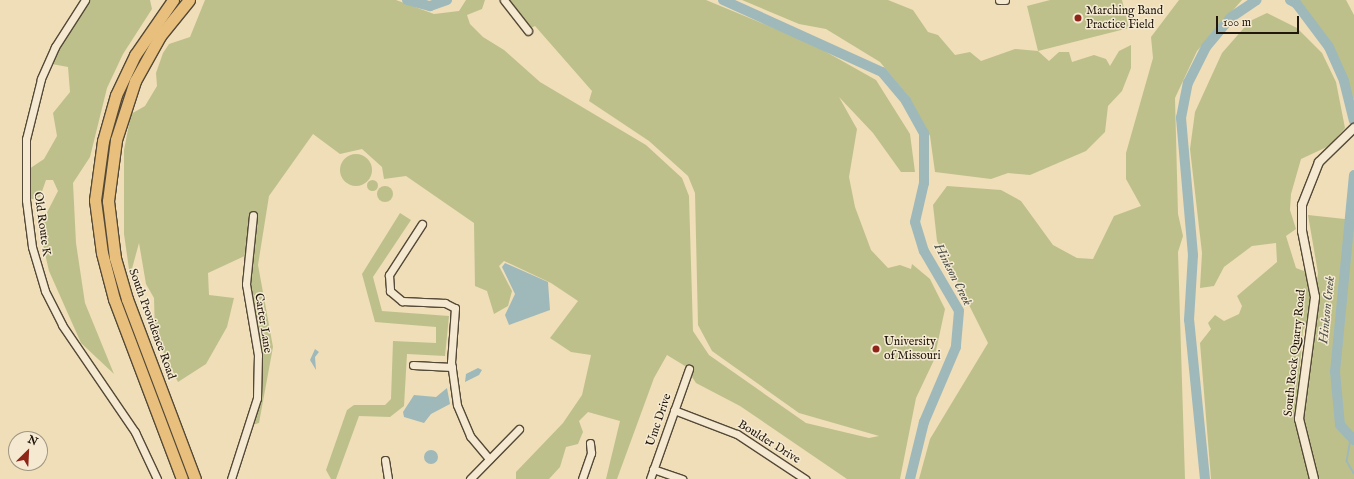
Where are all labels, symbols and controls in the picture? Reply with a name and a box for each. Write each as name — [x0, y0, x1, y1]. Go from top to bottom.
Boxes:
place label: Marching Band Practice Field — [1086, 4, 1163, 32]
scale bar — [1218, 8, 1301, 34]
marker: Marching Band Practice Field — [1073, 13, 1083, 23]
text: 100 m — [1223, 15, 1251, 30]
street label: Old Route K — [30, 191, 54, 257]
water label: Hinkson Creek — [930, 241, 974, 309]
street label: South Providence Road — [125, 267, 179, 381]
water label: Hinkson Creek — [1317, 275, 1339, 345]
street label: South Rock Quarry Road — [1281, 289, 1309, 417]
street label: Carter Lane — [251, 292, 275, 354]
place label: University of Missouri — [884, 335, 941, 363]
marker: University of Missouri — [871, 344, 881, 354]
street label: Umc Drive — [643, 392, 675, 448]
street label: Boulder Drive — [735, 417, 803, 467]
north arrow — [8, 431, 48, 471]
text: N — [25, 433, 40, 449]

